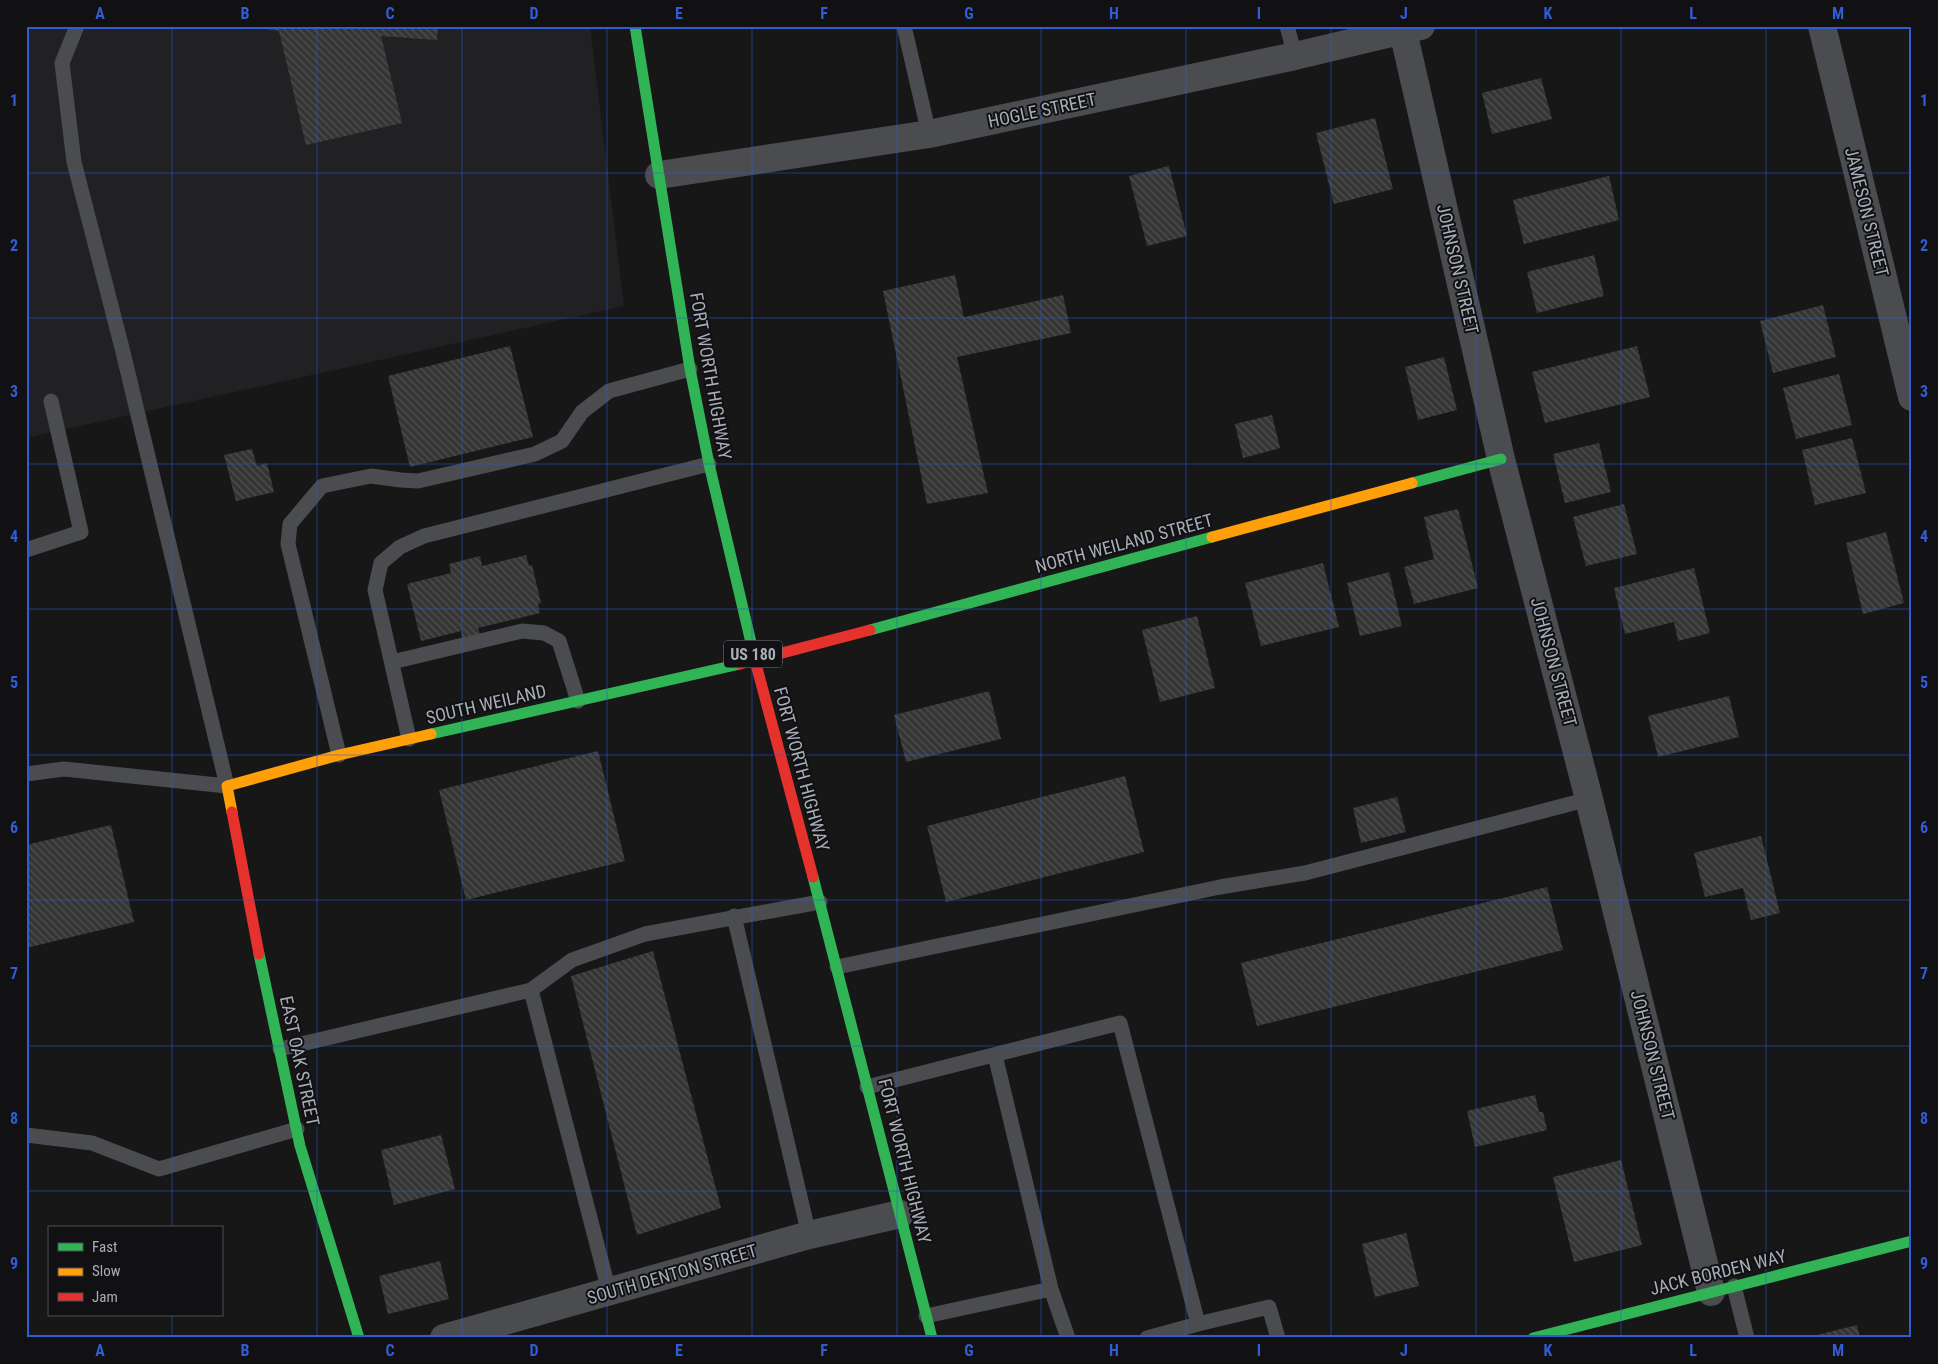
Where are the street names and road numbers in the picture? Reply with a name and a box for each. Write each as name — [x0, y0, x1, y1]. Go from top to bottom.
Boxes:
street label: HOGLE STREET — [986, 88, 1098, 132]
street label: JAMESON STREET — [1841, 145, 1893, 279]
street label: JOHNSON STREET — [1433, 202, 1483, 336]
street label: FORT WORTH HIGHWAY — [686, 291, 736, 462]
street label: NORTH WEILAND STREET — [1033, 509, 1215, 577]
street label: JOHNSON STREET — [1527, 595, 1581, 729]
road number: US 180 — [724, 641, 782, 668]
street label: SOUTH WEILAND — [424, 680, 548, 728]
street label: FORT WORTH HIGHWAY — [770, 685, 834, 854]
street label: JOHNSON STREET — [1627, 988, 1679, 1122]
street label: EAST OAK STREET — [276, 994, 324, 1128]
street label: FORT WORTH HIGHWAY — [874, 1076, 936, 1246]
street label: SOUTH DENTON STREET — [585, 1240, 759, 1308]
street label: JACK BORDEN WAY — [1648, 1245, 1789, 1299]

